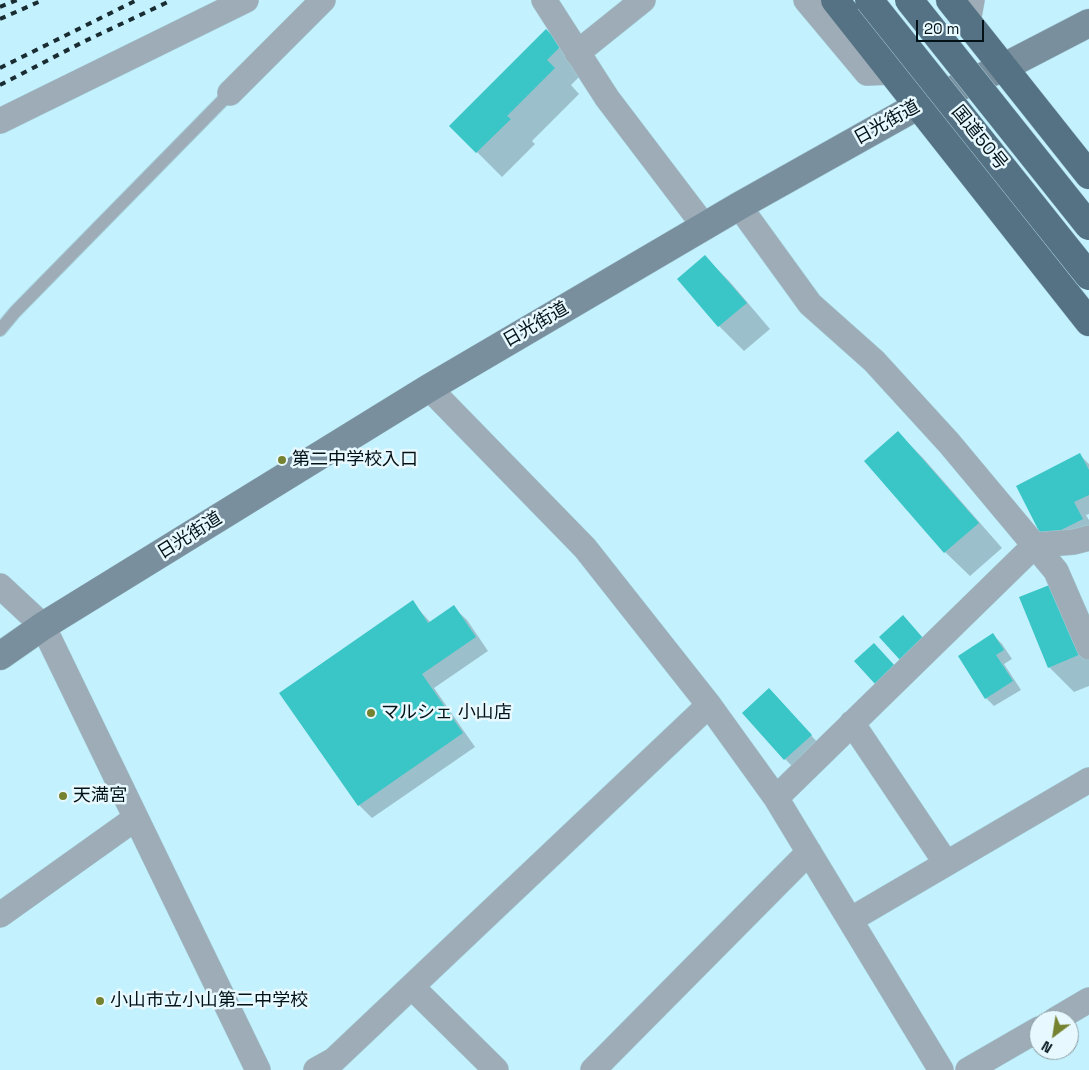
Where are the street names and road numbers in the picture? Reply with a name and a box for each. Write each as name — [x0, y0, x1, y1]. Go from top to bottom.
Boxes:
street label: 日光街道 — [850, 96, 924, 150]
street label: 国道50号 — [947, 102, 1011, 174]
street label: 日光街道 — [499, 298, 573, 352]
street label: 日光街道 — [154, 508, 226, 564]

